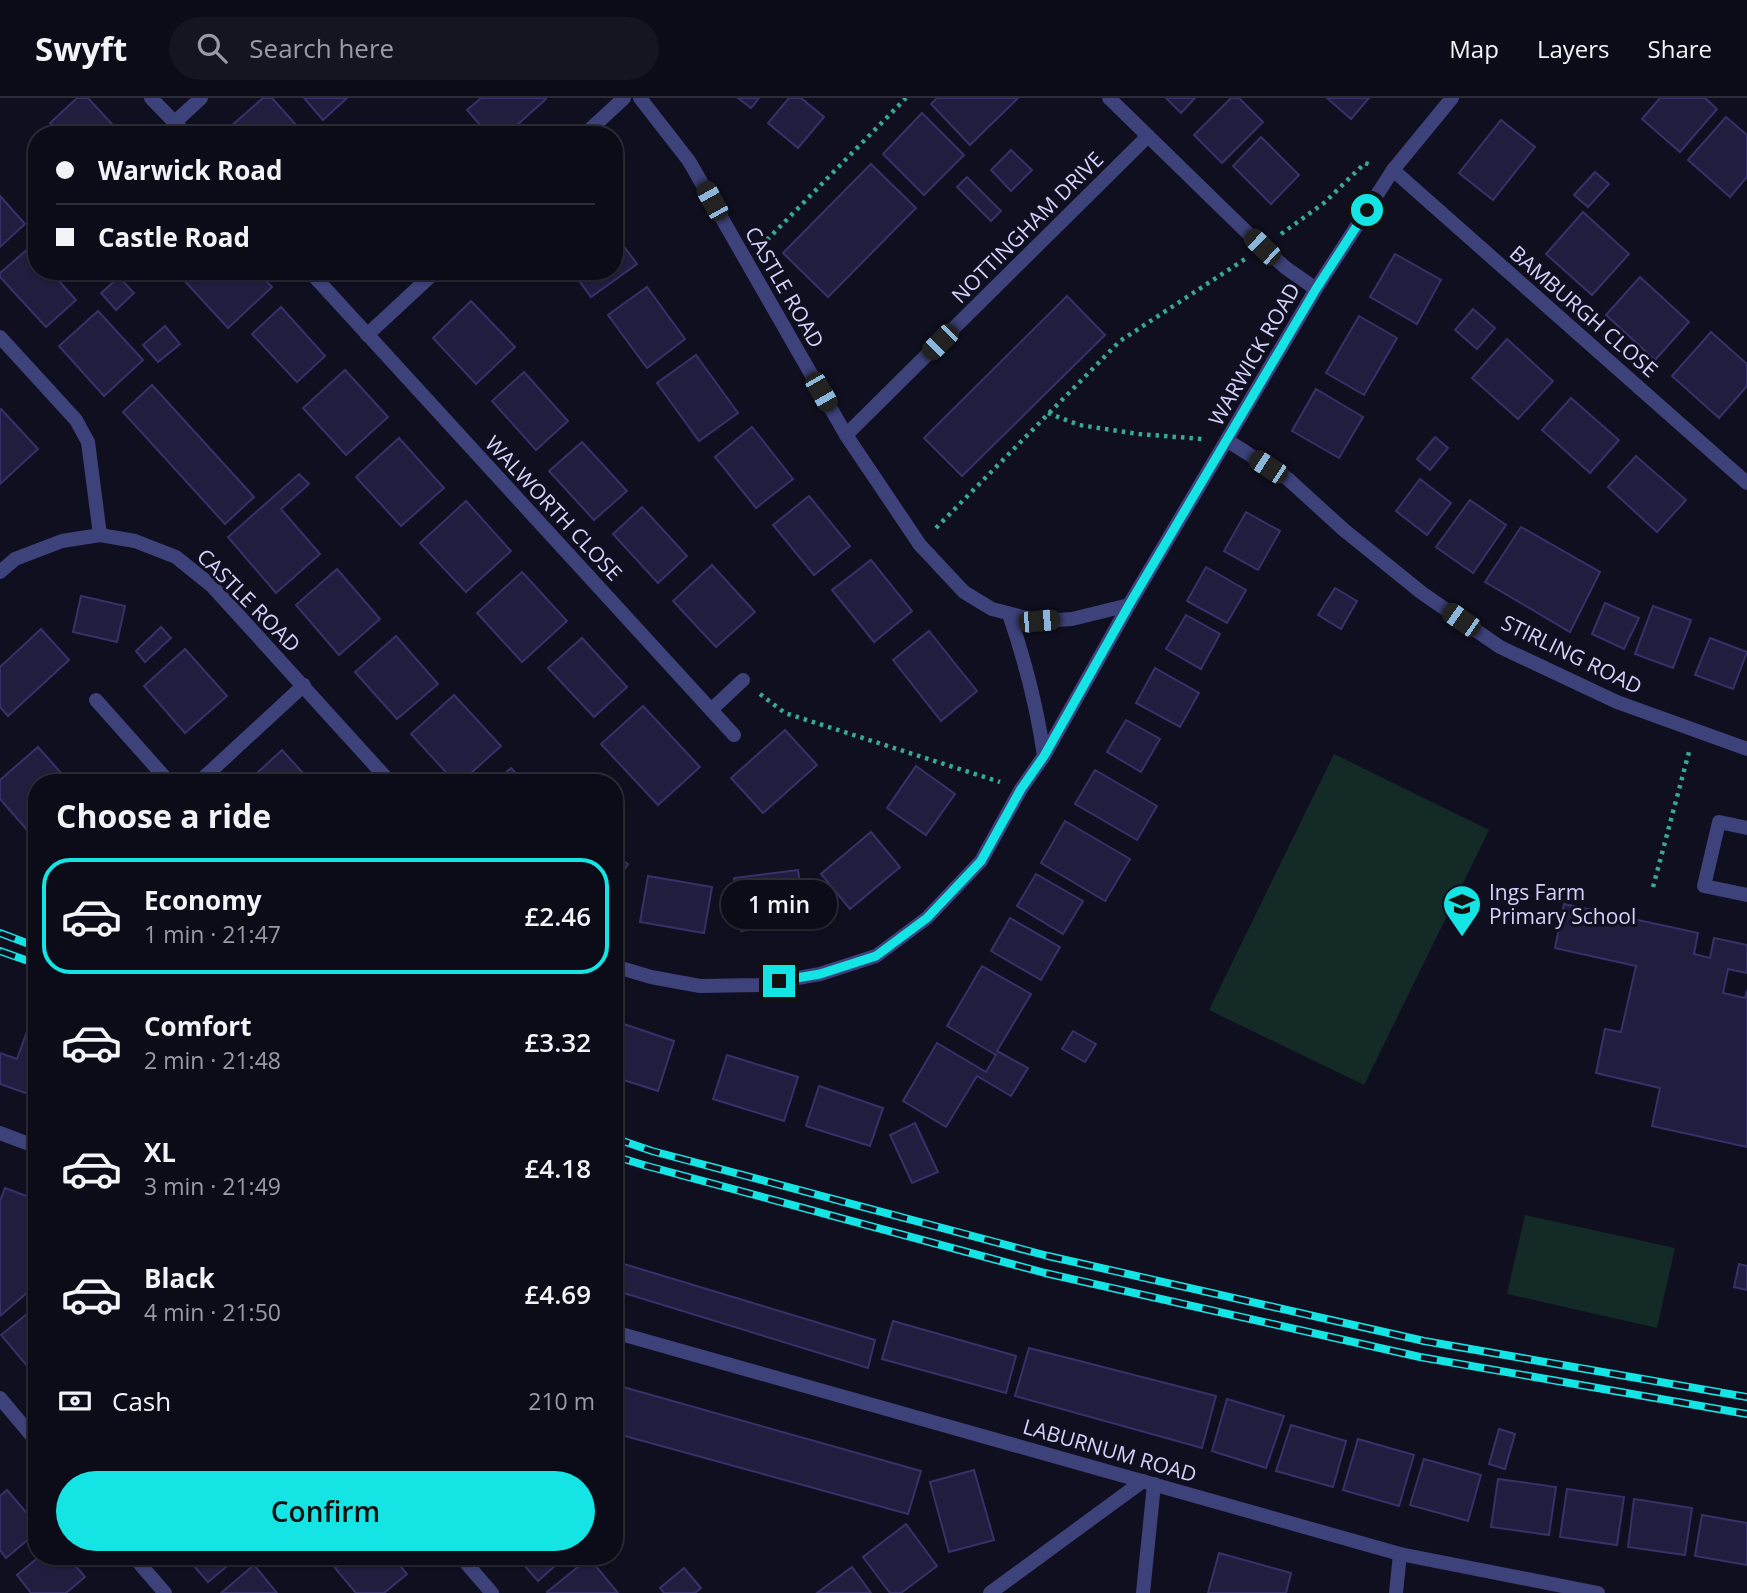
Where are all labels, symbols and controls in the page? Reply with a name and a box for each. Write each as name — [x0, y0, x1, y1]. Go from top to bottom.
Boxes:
search box — [169, 17, 659, 80]
text: Swyft — [35, 26, 127, 71]
icon: search — [193, 29, 231, 67]
text: Search here — [249, 30, 394, 66]
text: Map — [1449, 32, 1499, 65]
text: Layers — [1537, 32, 1610, 65]
text: Share — [1648, 32, 1712, 65]
street label: NOTTINGHAM DRIVE — [945, 145, 1109, 309]
text: Warwick Road — [98, 152, 283, 188]
car — [693, 178, 732, 224]
route start — [1351, 194, 1383, 226]
text: Castle Road — [98, 219, 250, 255]
street label: CASTLE ROAD — [739, 221, 831, 353]
car — [1240, 225, 1285, 269]
street label: BAMBURGH CLOSE — [1504, 239, 1664, 383]
street label: WARWICK ROAD — [1202, 278, 1306, 430]
car — [918, 320, 963, 364]
car — [802, 369, 841, 415]
street label: WALWORTH CLOSE — [479, 430, 629, 586]
car — [1245, 447, 1292, 487]
street label: CASTLE ROAD — [191, 542, 307, 658]
car — [1438, 599, 1485, 641]
street label: STIRLING ROAD — [1497, 608, 1647, 700]
car — [1018, 609, 1061, 633]
text: Choose a ride — [56, 794, 271, 837]
place label: Ings Farm Primary School — [1489, 878, 1636, 930]
callout: 1 min — [721, 880, 837, 928]
text: Economy — [144, 882, 262, 918]
school or university icon: Ings Farm Primary School — [1441, 883, 1483, 938]
icon: car — [60, 885, 123, 948]
text: 1 min — [748, 888, 810, 920]
text: £2.46 — [524, 898, 591, 934]
text: 1 min · 21:47 — [144, 918, 281, 950]
route end — [763, 965, 795, 997]
text: Comfort — [144, 1008, 251, 1044]
icon: car — [60, 1011, 123, 1074]
text: £3.32 — [524, 1024, 591, 1060]
text: 2 min · 21:48 — [144, 1044, 281, 1076]
text: XL — [144, 1134, 176, 1170]
icon: car — [60, 1137, 123, 1200]
text: £4.18 — [524, 1150, 591, 1186]
text: 3 min · 21:49 — [144, 1170, 281, 1202]
text: Black — [144, 1260, 215, 1296]
icon: car — [60, 1263, 123, 1326]
text: £4.69 — [524, 1276, 591, 1312]
text: 4 min · 21:50 — [144, 1296, 281, 1328]
icon: cash — [56, 1382, 94, 1420]
text: Cash — [112, 1383, 171, 1419]
text: 210 m — [528, 1385, 595, 1417]
street label: LABURNUM ROAD — [1020, 1412, 1200, 1488]
button: Confirm — [56, 1471, 595, 1551]

